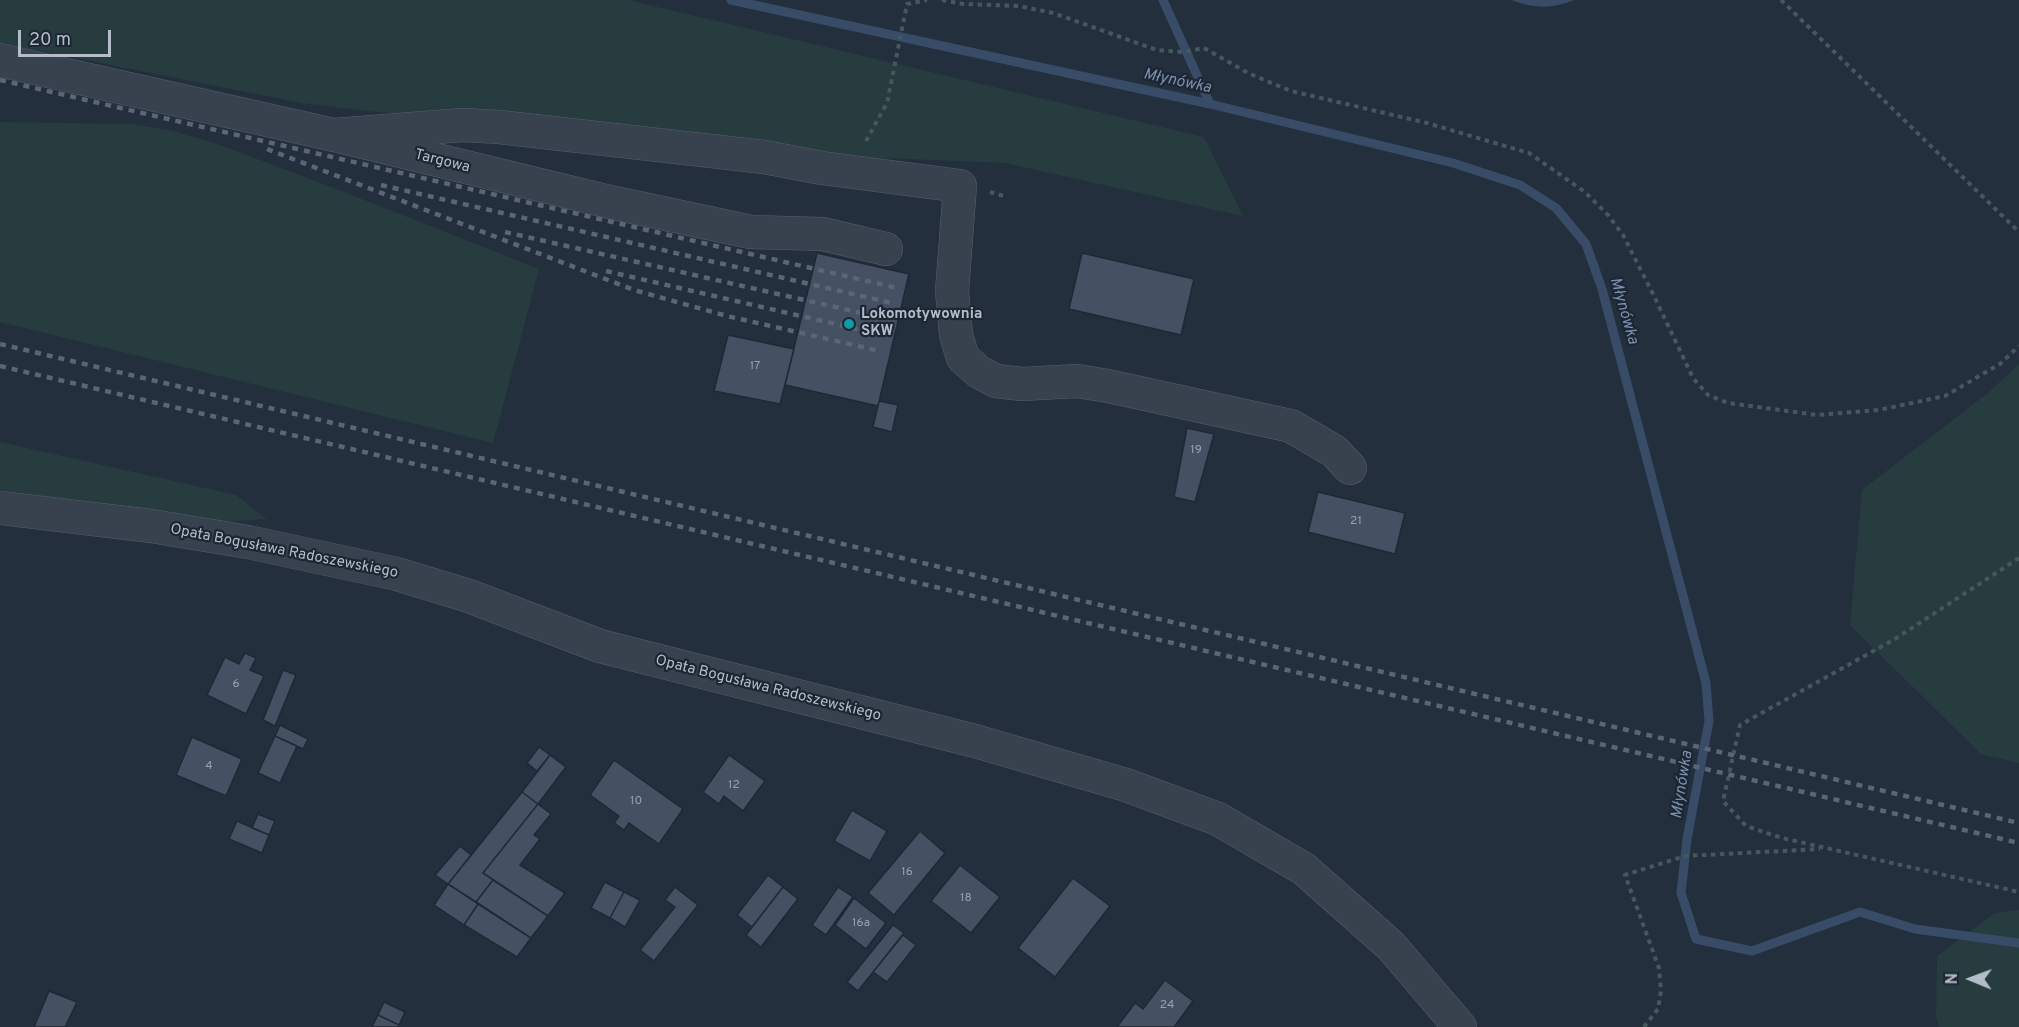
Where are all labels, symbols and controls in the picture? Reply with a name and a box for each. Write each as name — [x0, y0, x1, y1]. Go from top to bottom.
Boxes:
scale bar — [21, 18, 114, 56]
text: 20 m — [29, 29, 71, 52]
water label: Młynówka — [1141, 65, 1213, 99]
street label: Targowa — [412, 146, 472, 178]
water label: Młynówka — [1604, 275, 1642, 347]
place label: Lokomotywownia SKW — [861, 306, 982, 341]
marker: Lokomotywownia SKW — [842, 317, 856, 331]
house number: 17 — [750, 360, 760, 374]
house number: 19 — [1190, 444, 1202, 458]
house number: 21 — [1350, 515, 1362, 529]
street label: Opata Bogusława Radoszewskiego — [168, 521, 400, 583]
street label: Opata Bogusława Radoszewskiego — [653, 652, 883, 726]
house number: 6 — [232, 678, 240, 692]
water label: Młynówka — [1668, 750, 1698, 820]
house number: 4 — [205, 760, 213, 774]
house number: 12 — [728, 779, 740, 793]
house number: 10 — [630, 795, 642, 809]
house number: 16 — [901, 866, 913, 880]
house number: 18 — [960, 892, 972, 906]
house number: 16a — [852, 917, 870, 931]
north arrow — [1941, 949, 2001, 1009]
text: N — [1943, 973, 1963, 985]
house number: 24 — [1160, 999, 1174, 1013]

